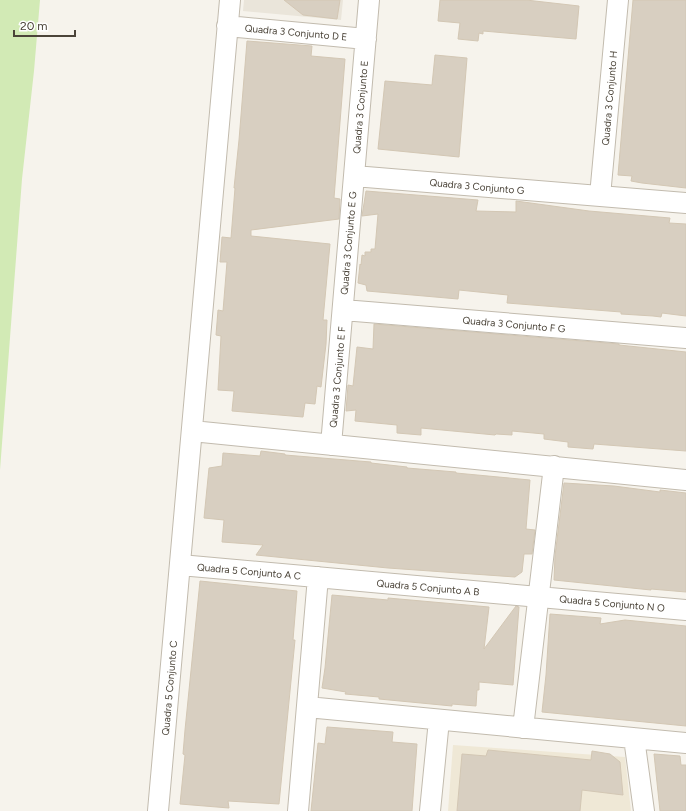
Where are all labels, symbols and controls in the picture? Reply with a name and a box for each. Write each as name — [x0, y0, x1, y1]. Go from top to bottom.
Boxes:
scale bar — [14, 12, 75, 38]
text: 20 m — [20, 19, 48, 33]
street label: Quadra 3 Conjunto D E — [244, 22, 348, 43]
street label: Quadra 3 Conjunto H — [599, 50, 620, 146]
street label: Quadra 3 Conjunto E — [350, 60, 371, 154]
street label: Quadra 3 Conjunto G — [429, 176, 525, 197]
street label: Quadra 3 Conjunto E G — [338, 190, 360, 295]
street label: Quadra 3 Conjunto F G — [462, 314, 566, 336]
street label: Quadra 3 Conjunto E F — [327, 325, 348, 428]
street label: Quadra 5 Conjunto A C — [196, 560, 302, 583]
street label: Quadra 5 Conjunto A B — [376, 577, 480, 598]
street label: Quadra 5 Conjunto N O — [559, 592, 666, 615]
street label: Quadra 5 Conjunto C — [159, 640, 180, 736]

